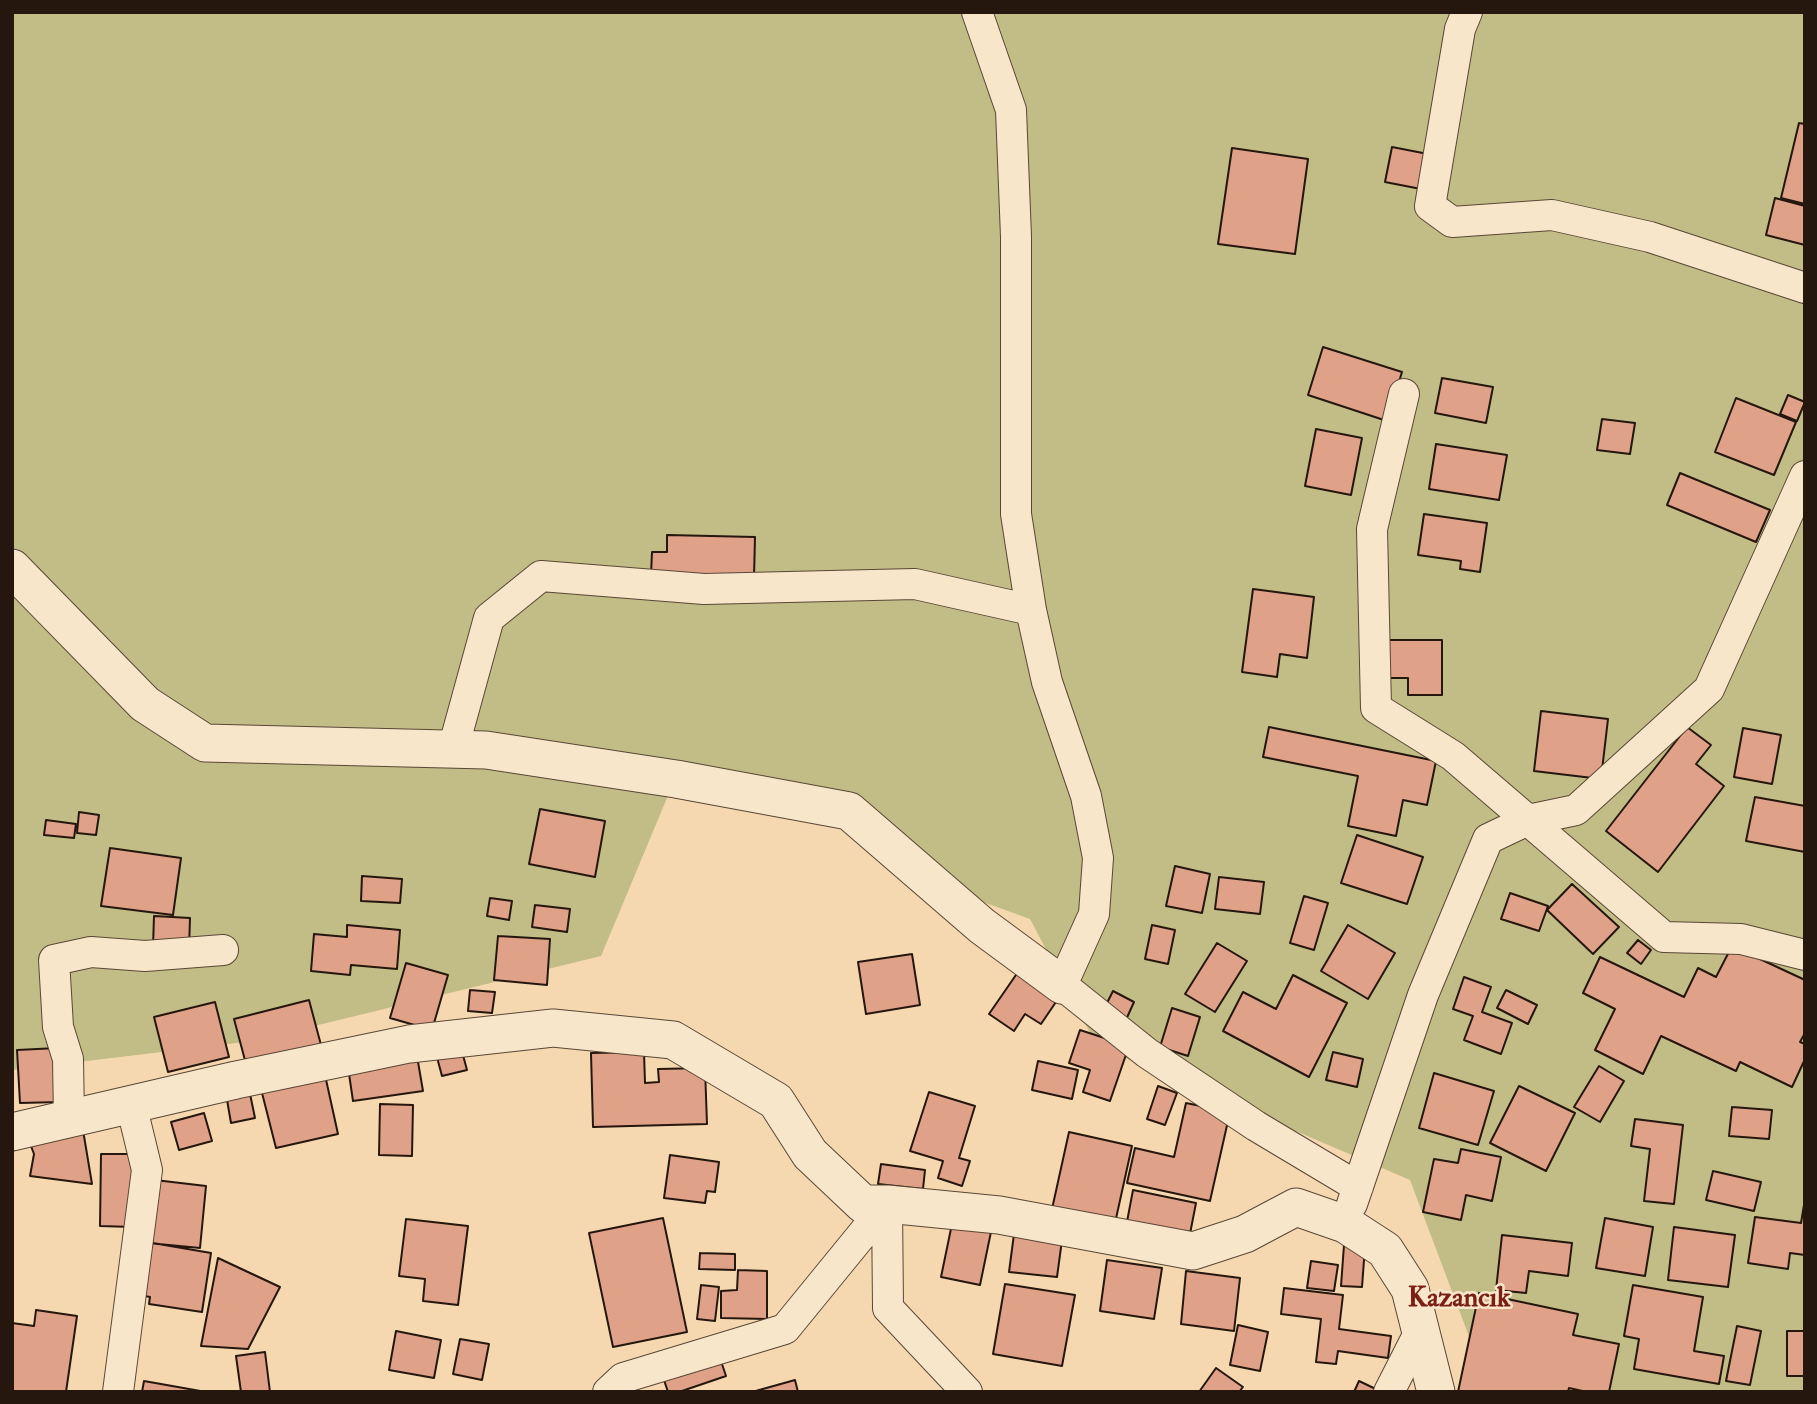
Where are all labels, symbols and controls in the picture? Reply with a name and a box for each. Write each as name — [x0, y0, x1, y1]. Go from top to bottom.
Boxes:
district label: Kazancık — [1408, 1283, 1510, 1317]

